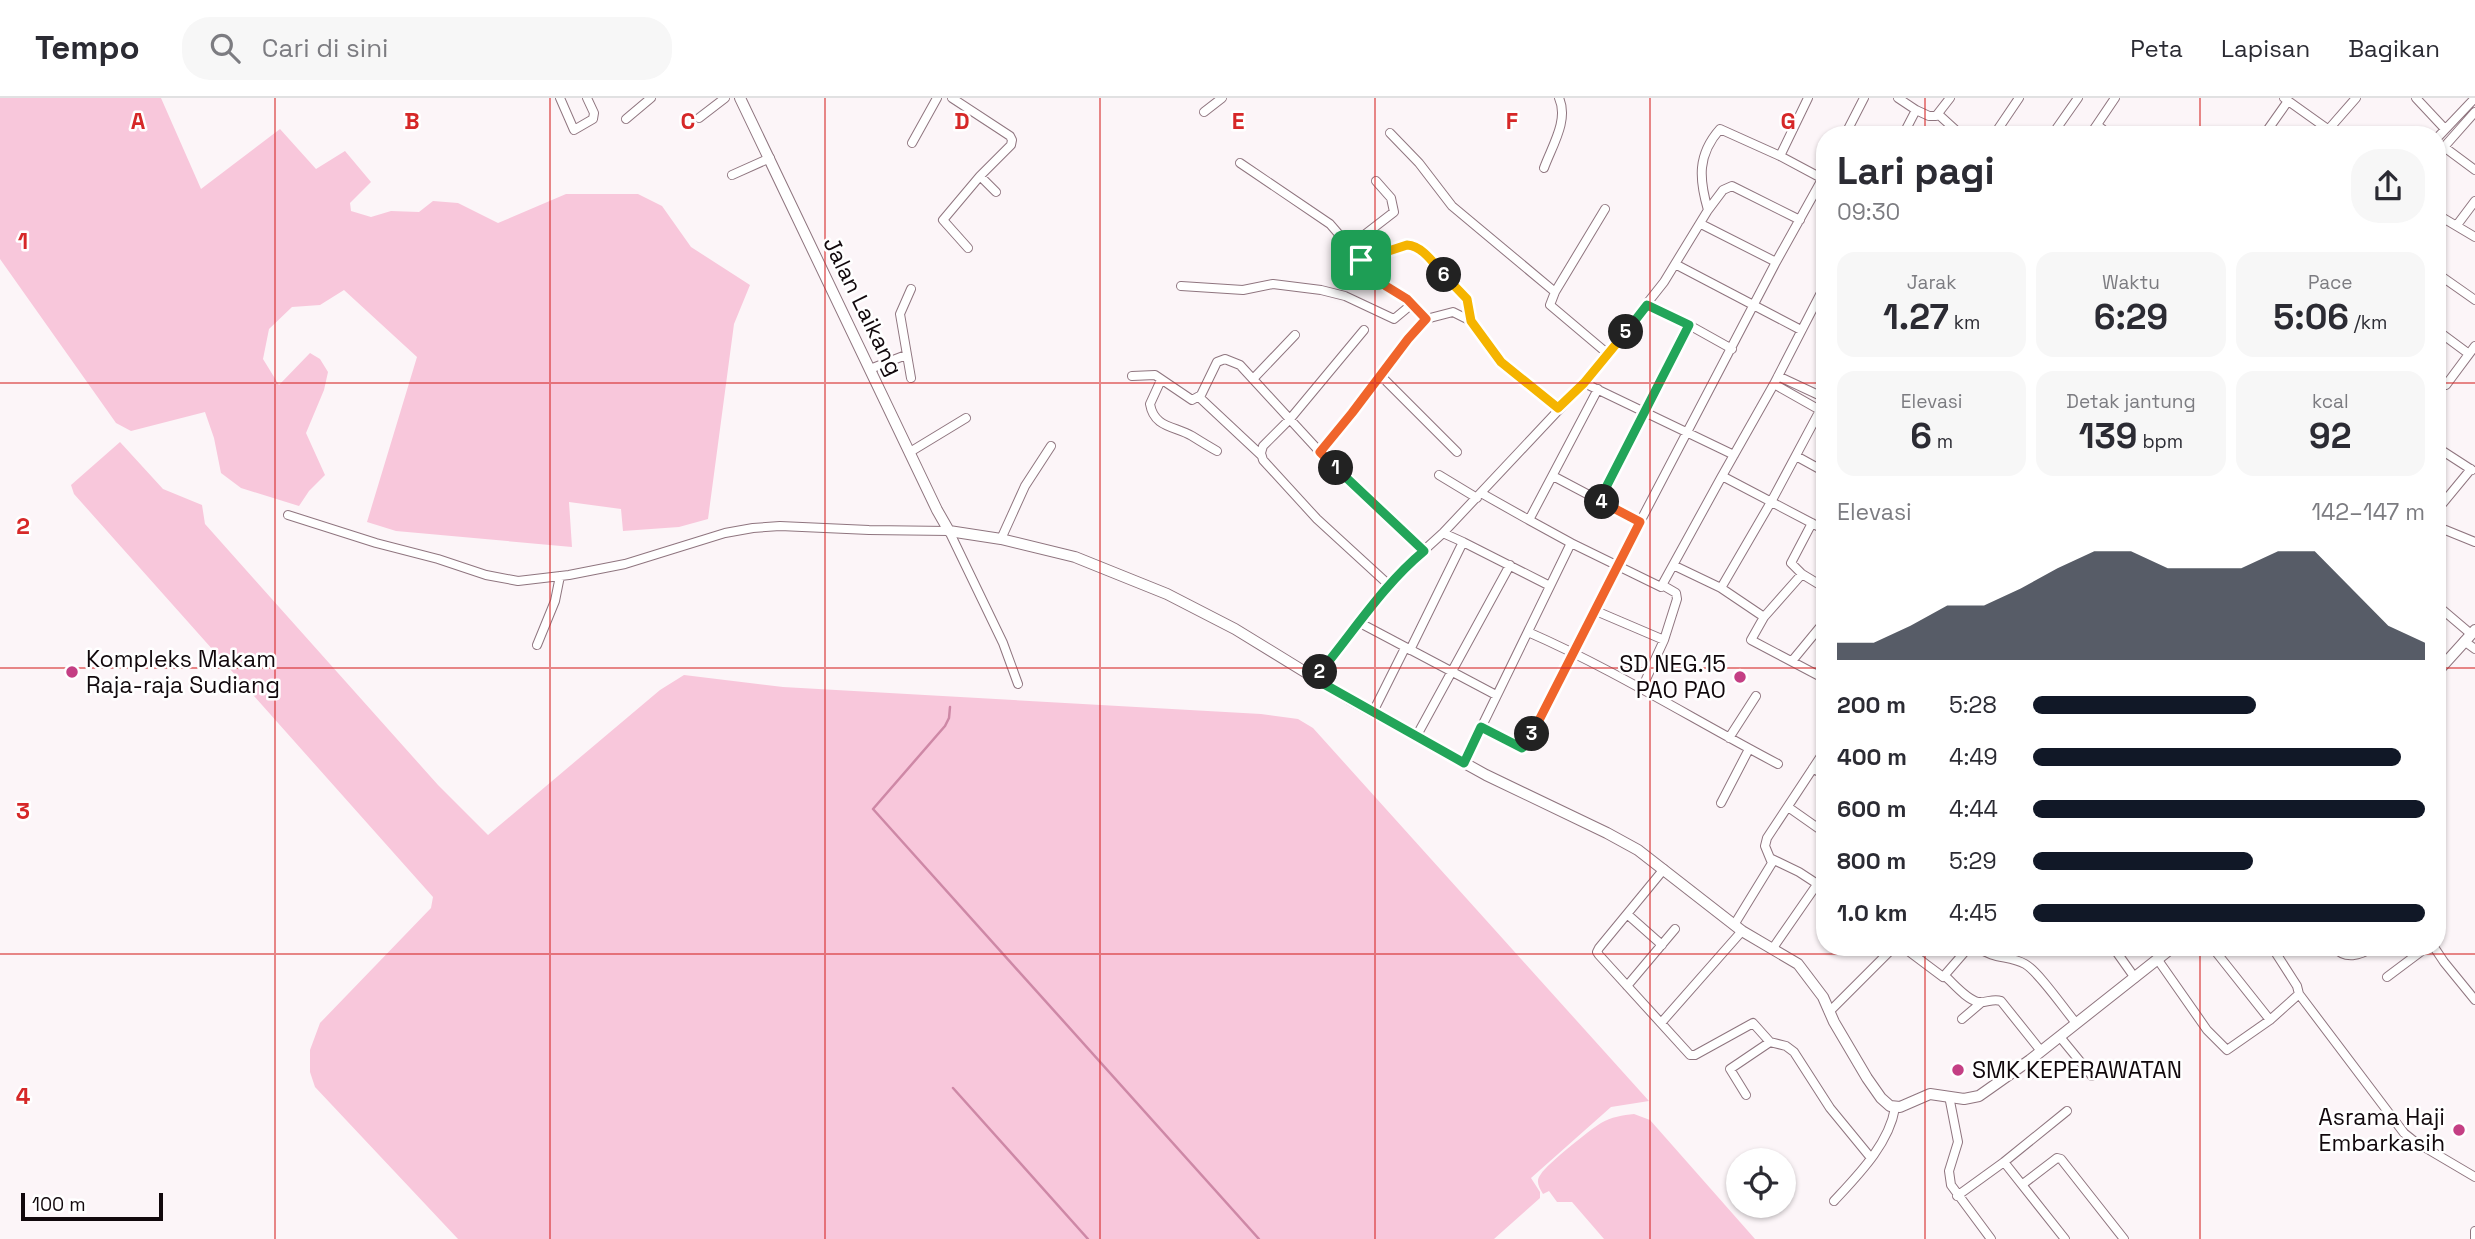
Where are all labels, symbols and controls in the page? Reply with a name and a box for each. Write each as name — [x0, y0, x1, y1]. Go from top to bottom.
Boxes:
search box — [182, 17, 672, 80]
text: Tempo — [35, 27, 140, 69]
icon: search — [206, 29, 244, 67]
text: Cari di sini — [262, 31, 388, 65]
text: Peta — [2130, 33, 2183, 64]
text: Lapisan — [2221, 33, 2310, 64]
text: Bagikan — [2348, 33, 2440, 64]
text: A — [131, 106, 146, 136]
text: B — [404, 106, 420, 136]
text: C — [681, 106, 695, 136]
text: D — [954, 106, 970, 136]
text: E — [1232, 106, 1244, 136]
text: F — [1506, 106, 1518, 136]
text: G — [1780, 106, 1796, 136]
text: Lari pagi — [1837, 147, 1995, 195]
button: share — [2351, 149, 2425, 223]
text: 09:30 — [1837, 197, 1900, 227]
text: 1 — [18, 226, 28, 256]
pin — [1331, 230, 1391, 290]
street label: Jalan Laikang — [816, 232, 910, 380]
icon: arrive — [1342, 241, 1380, 279]
pin: 6 — [1426, 258, 1462, 292]
text: 6 — [1438, 262, 1449, 287]
text: Jarak — [1907, 270, 1957, 295]
text: Waktu — [2102, 270, 2160, 295]
text: Pace — [2308, 270, 2353, 295]
text: 1.27 — [1883, 295, 1949, 339]
text: 6:29 — [2094, 295, 2168, 339]
text: 5:06 — [2273, 295, 2349, 339]
text: km — [1949, 310, 1980, 335]
text: /km — [2349, 310, 2387, 335]
pin: 5 — [1608, 314, 1644, 350]
text: 5 — [1620, 319, 1631, 344]
text: Elevasi — [1901, 389, 1963, 414]
text: Detak jantung — [2066, 389, 2196, 414]
text: kcal — [2312, 389, 2349, 414]
text: 6 — [1910, 414, 1932, 458]
text: 139 — [2079, 414, 2138, 458]
text: 92 — [2309, 414, 2352, 458]
text: m — [1932, 429, 1953, 454]
text: bpm — [2138, 429, 2183, 454]
pin: 1 — [1318, 450, 1354, 486]
text: 1 — [1331, 455, 1340, 480]
pin: 4 — [1584, 484, 1620, 520]
text: 4 — [1595, 489, 1608, 514]
text: Elevasi — [1837, 497, 1912, 527]
text: 142–147 m — [2311, 497, 2425, 527]
text: 2 — [16, 511, 30, 541]
place label: Kompleks Makam Raja-raja Sudiang — [86, 644, 280, 700]
place label: SD NEG.15 PAO PAO — [1619, 649, 1726, 705]
pin: 2 — [1302, 654, 1338, 690]
text: 2 — [1314, 659, 1325, 684]
marker: Kompleks Makam Raja-raja Sudiang — [64, 664, 80, 680]
marker: SD NEG.15 PAO PAO — [1732, 669, 1748, 685]
text: 200 m — [1837, 690, 1906, 720]
text: 5:28 — [1949, 690, 1997, 720]
pin: 3 — [1514, 716, 1550, 752]
text: 3 — [1526, 721, 1537, 746]
text: 400 m — [1837, 742, 1907, 772]
text: 4:49 — [1949, 742, 1998, 772]
text: 600 m — [1837, 794, 1907, 824]
text: 4:44 — [1949, 794, 1998, 824]
text: 3 — [16, 796, 30, 826]
text: 800 m — [1837, 846, 1906, 876]
text: 5:29 — [1949, 846, 1996, 876]
text: 1.0 km — [1837, 898, 1907, 928]
text: 4:45 — [1949, 898, 1997, 928]
place label: SMK KEPERAWATAN — [1972, 1055, 2182, 1085]
marker: SMK KEPERAWATAN — [1950, 1062, 1966, 1078]
text: 4 — [16, 1081, 31, 1111]
place label: Asrama Haji Embarkasih — [2318, 1102, 2445, 1158]
marker: Asrama Haji Embarkasih — [2451, 1122, 2467, 1138]
map controls — [1726, 1148, 1796, 1218]
button: locate — [1726, 1148, 1796, 1218]
scale bar — [21, 1190, 163, 1222]
text: 100 m — [32, 1192, 86, 1217]

